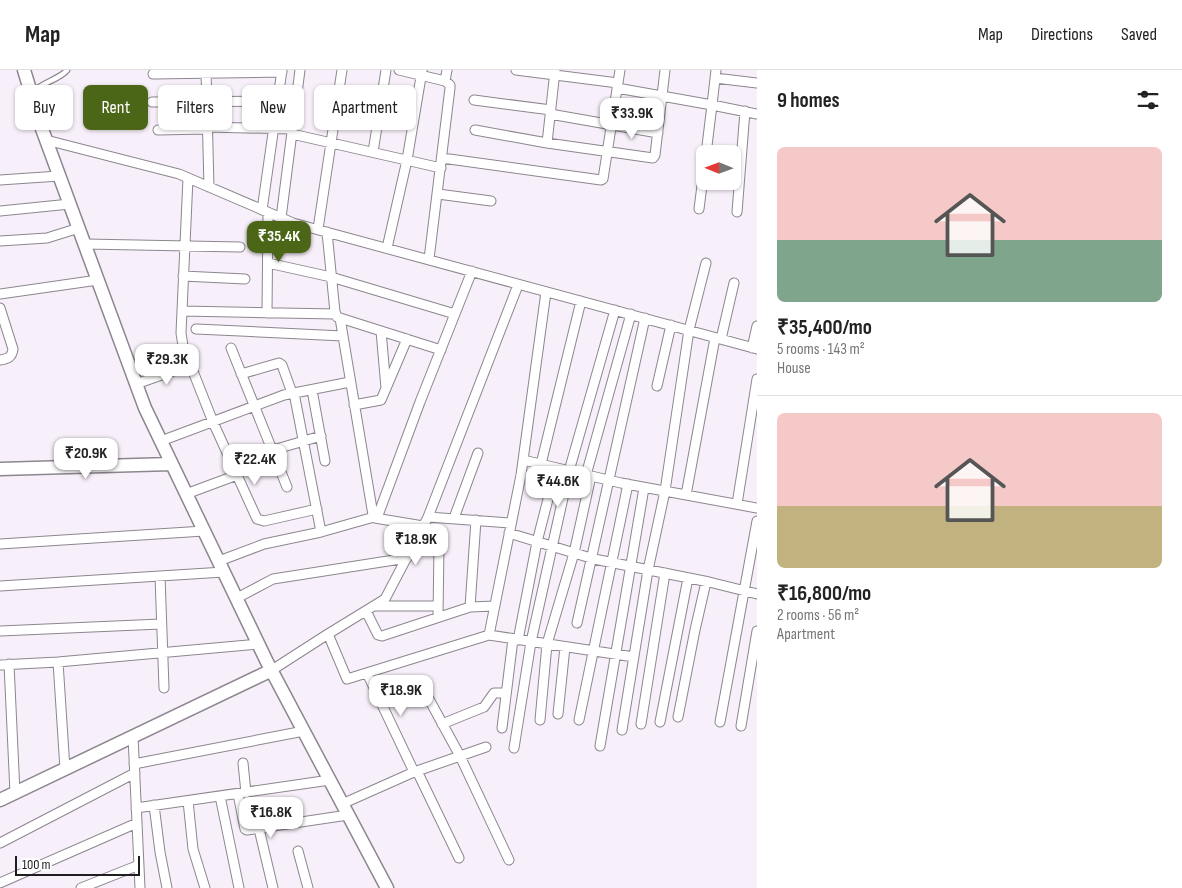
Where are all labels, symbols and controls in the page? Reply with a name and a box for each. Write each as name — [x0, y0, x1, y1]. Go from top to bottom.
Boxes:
text: Map — [25, 20, 60, 49]
text: Map — [978, 24, 1003, 45]
text: Directions — [1031, 24, 1093, 45]
text: Saved — [1121, 24, 1157, 45]
chip: Buy — [15, 85, 73, 130]
chip: Rent — [83, 85, 148, 130]
chip: Filters — [158, 85, 232, 130]
chip: New — [242, 85, 304, 130]
chip: Apartment — [314, 85, 416, 130]
icon: filters — [1134, 86, 1162, 114]
text: 9 homes — [777, 88, 840, 113]
pin: ₹33.9K — [591, 98, 673, 140]
text: ₹33.9K — [611, 104, 653, 123]
north arrow — [696, 145, 741, 190]
map controls — [696, 145, 741, 190]
icon: home — [925, 180, 1015, 270]
pin: ₹35.4K — [238, 220, 320, 263]
text: ₹35.4K — [258, 227, 300, 246]
text: ₹35,400/mo — [777, 315, 872, 340]
text: 5 rooms · 143 m² — [777, 340, 865, 359]
pin: ₹29.3K — [126, 344, 208, 386]
text: ₹29.3K — [146, 350, 188, 369]
text: House — [777, 359, 811, 378]
pin: ₹20.9K — [45, 438, 127, 480]
text: ₹20.9K — [65, 444, 107, 463]
pin: ₹22.4K — [214, 444, 296, 486]
icon: home — [925, 445, 1015, 535]
text: ₹22.4K — [234, 450, 276, 469]
pin: ₹44.6K — [517, 466, 599, 508]
text: ₹44.6K — [537, 472, 579, 491]
pin: ₹18.9K — [375, 524, 457, 566]
text: ₹18.9K — [395, 530, 437, 549]
text: ₹16,800/mo — [777, 581, 871, 606]
text: 2 rooms · 56 m² — [777, 606, 859, 625]
text: Apartment — [777, 625, 835, 644]
pin: ₹18.9K — [360, 674, 442, 717]
text: ₹18.9K — [380, 681, 422, 700]
pin: ₹16.8K — [230, 796, 312, 839]
text: ₹16.8K — [250, 803, 292, 822]
scale bar — [15, 853, 140, 876]
text: 100 m — [22, 856, 51, 873]

